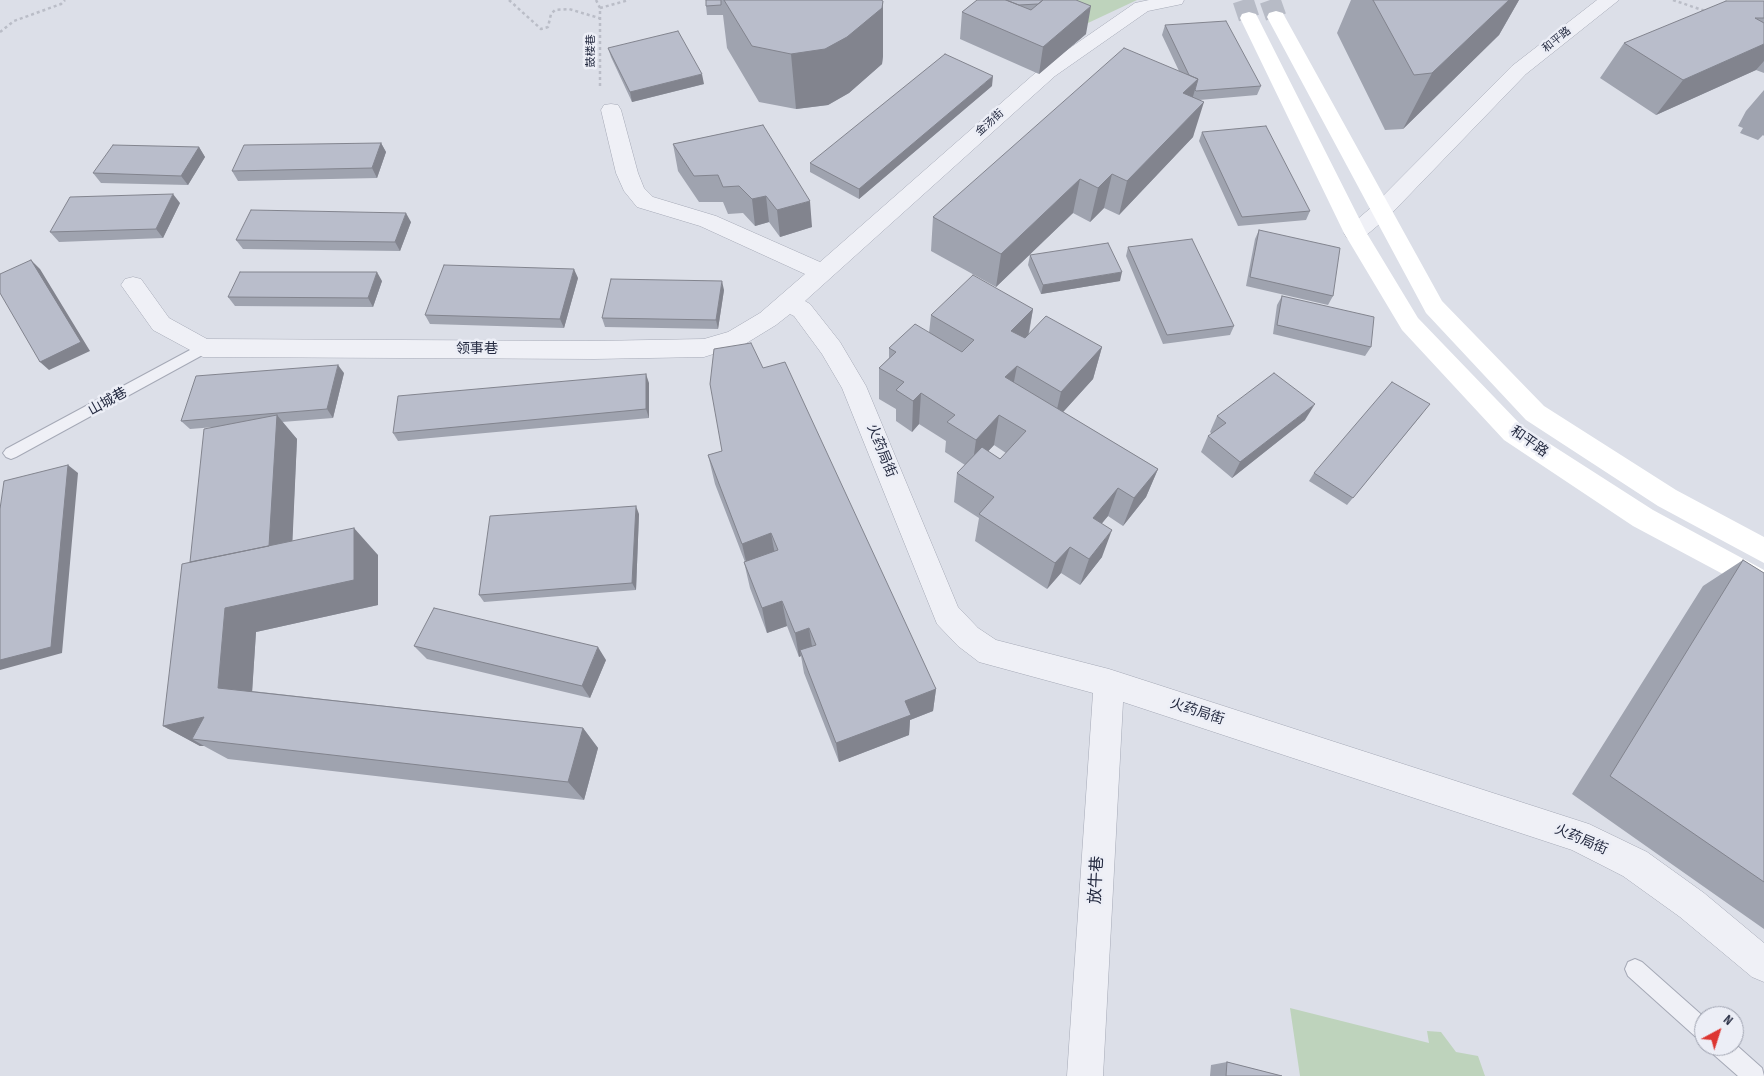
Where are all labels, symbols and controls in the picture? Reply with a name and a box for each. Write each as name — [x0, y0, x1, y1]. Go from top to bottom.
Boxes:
street label: 和平路 — [1540, 24, 1574, 56]
street label: 鼓楼巷 — [584, 35, 598, 67]
street label: 金汤街 — [973, 107, 1007, 139]
street label: 领事巷 — [456, 341, 498, 357]
street label: 山城巷 — [86, 384, 130, 420]
street label: 火药局街 — [863, 422, 899, 480]
street label: 和平路 — [1507, 423, 1551, 461]
street label: 火药局街 — [1168, 695, 1226, 729]
street label: 火药局街 — [1552, 821, 1610, 859]
street label: 放牛巷 — [1086, 856, 1108, 904]
north arrow — [1694, 1006, 1744, 1056]
text: N — [1720, 1011, 1737, 1029]

